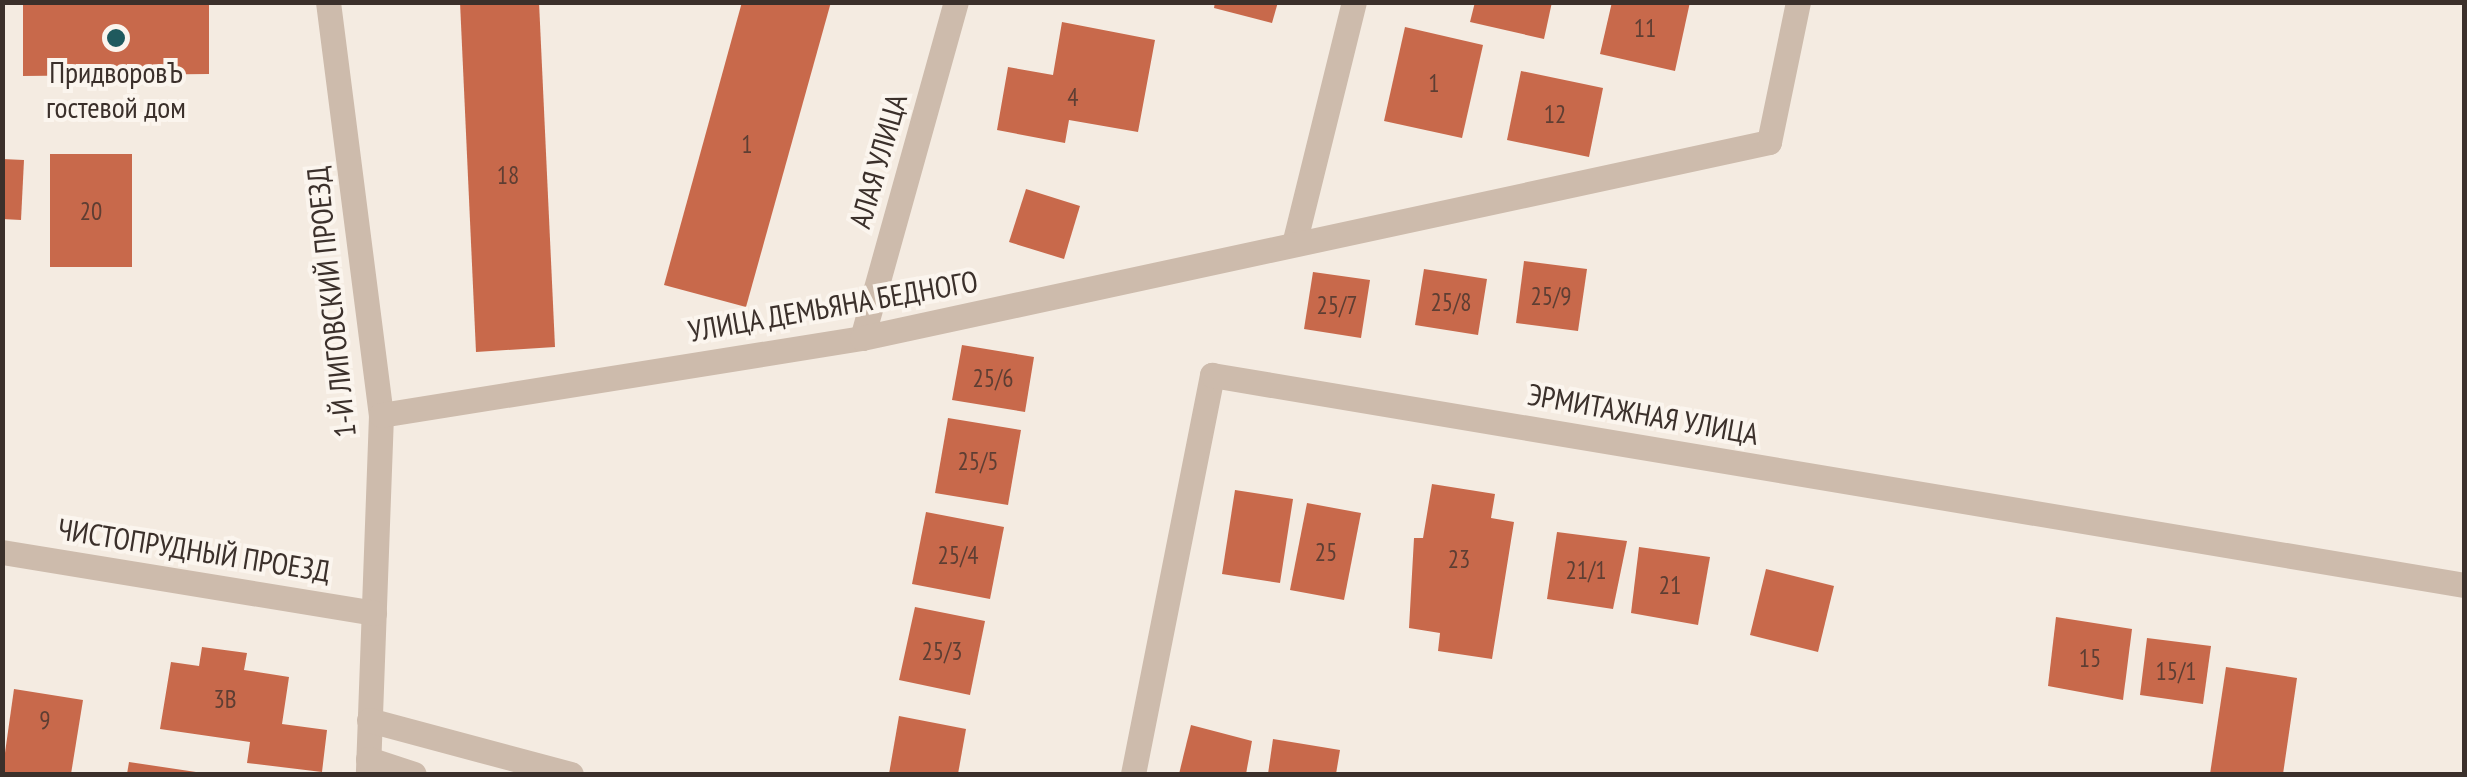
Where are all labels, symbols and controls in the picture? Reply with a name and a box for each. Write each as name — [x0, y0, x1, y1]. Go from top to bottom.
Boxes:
house number: 11 — [1634, 13, 1656, 43]
marker: ПридворовЪ гостевой дом — [105, 27, 127, 49]
place label: ПридворовЪ гостевой дом — [46, 54, 186, 124]
house number: 1 — [1428, 68, 1440, 98]
house number: 4 — [1067, 82, 1079, 112]
street label: АЛАЯ УЛИЦА — [842, 89, 914, 233]
house number: 12 — [1544, 99, 1566, 129]
house number: 1 — [741, 129, 753, 159]
house number: 18 — [497, 160, 519, 190]
street label: 1-Й ЛИГОВСКИЙ ПРОЕЗД — [299, 165, 363, 439]
house number: 20 — [80, 196, 102, 226]
street label: УЛИЦА ДЕМЬЯНА БЕДНОГО — [684, 263, 982, 349]
house number: 25/9 — [1530, 281, 1572, 311]
house number: 25/8 — [1430, 287, 1472, 317]
house number: 25/7 — [1316, 290, 1358, 320]
house number: 25/6 — [972, 363, 1014, 393]
street label: ЭРМИТАЖНАЯ УЛИЦА — [1525, 376, 1761, 452]
house number: 25/5 — [957, 446, 999, 476]
street label: ЧИСТОПРУДНЫЙ ПРОЕЗД — [55, 511, 333, 589]
house number: 25 — [1315, 537, 1337, 567]
house number: 25/4 — [937, 540, 979, 570]
house number: 23 — [1448, 544, 1470, 574]
house number: 21/1 — [1565, 555, 1607, 585]
house number: 21 — [1659, 570, 1681, 600]
house number: 25/3 — [921, 636, 963, 666]
house number: 15 — [2079, 643, 2101, 673]
house number: 15/1 — [2155, 656, 2197, 686]
house number: 3В — [213, 684, 237, 714]
house number: 9 — [39, 705, 51, 735]

